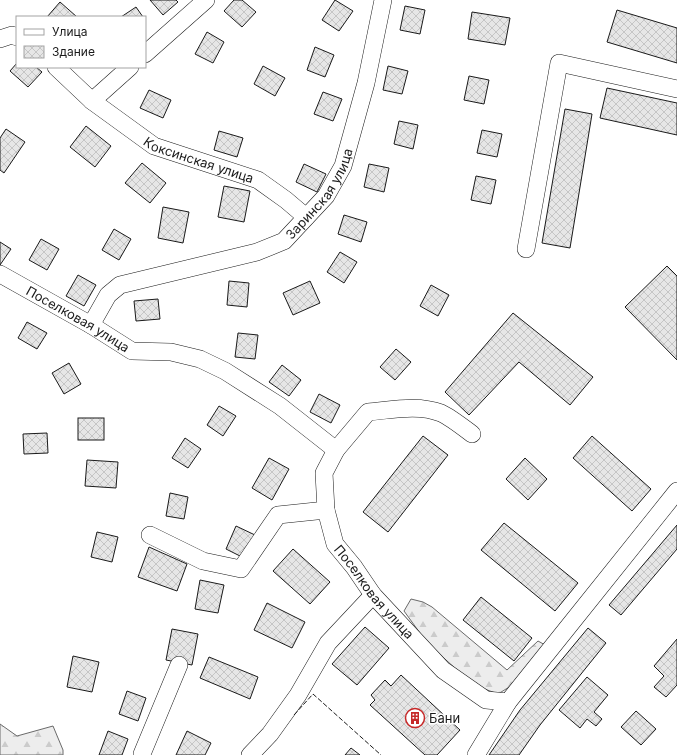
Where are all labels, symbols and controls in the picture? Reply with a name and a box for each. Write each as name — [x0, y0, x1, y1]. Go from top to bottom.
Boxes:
legend — [16, 16, 146, 68]
text: Улица — [52, 24, 87, 39]
text: Здание — [52, 44, 95, 59]
street label: Коксинская улица — [141, 133, 256, 186]
street label: Заринская улица — [282, 147, 356, 242]
street label: Поселковая улица — [24, 282, 133, 355]
street label: Поселковая улица — [331, 542, 418, 642]
building icon: Бани — [404, 707, 426, 729]
place label: Бани — [429, 710, 460, 726]

